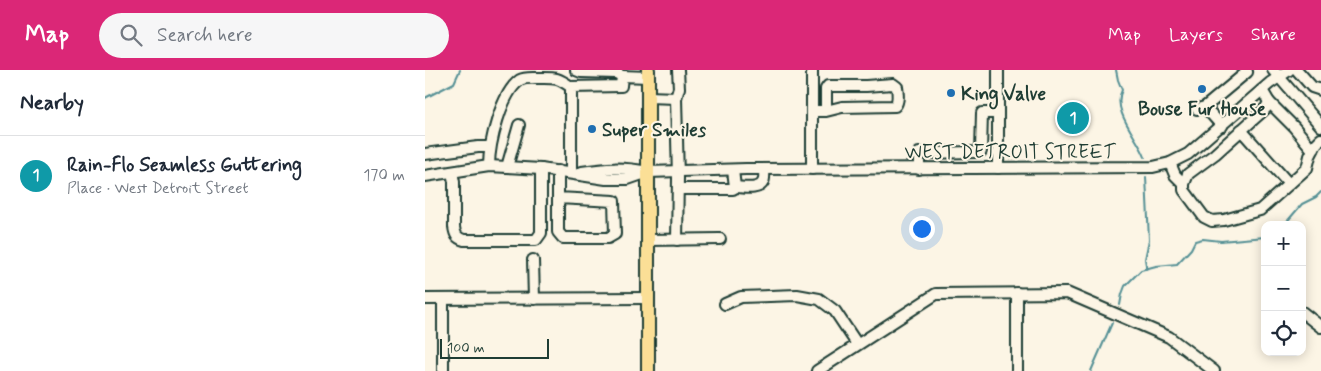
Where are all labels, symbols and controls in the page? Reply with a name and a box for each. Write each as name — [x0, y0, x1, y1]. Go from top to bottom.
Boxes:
search box — [99, 13, 449, 58]
text: Map — [25, 20, 69, 51]
icon: search — [117, 21, 145, 49]
text: Search here — [157, 23, 253, 48]
text: Map — [1108, 23, 1141, 47]
text: Layers — [1169, 23, 1223, 47]
text: Share — [1251, 23, 1296, 47]
place label: King Valve — [961, 82, 1046, 110]
marker: Bouse Fur House — [1196, 83, 1208, 95]
marker: King Valve — [945, 87, 957, 99]
text: Nearby — [20, 89, 84, 117]
place label: Bouse Fur House — [1138, 97, 1267, 122]
pin: 1 — [1057, 99, 1089, 137]
place label: Super Smiles — [602, 118, 707, 143]
marker: Super Smiles — [586, 123, 598, 135]
street label: WEST DETROIT STREET — [904, 140, 1117, 165]
text: Rain-Flo Seamless Guttering — [67, 153, 302, 178]
text: 1 — [32, 165, 40, 186]
text: 170 m — [363, 165, 405, 186]
text: Place · West Detroit Street — [67, 178, 249, 199]
your location — [909, 216, 935, 242]
map controls — [1261, 221, 1306, 356]
button: + — [1261, 221, 1306, 266]
button: − — [1261, 266, 1306, 311]
button: locate — [1261, 311, 1306, 356]
scale bar — [440, 336, 549, 359]
text: 100 m — [447, 339, 485, 357]

